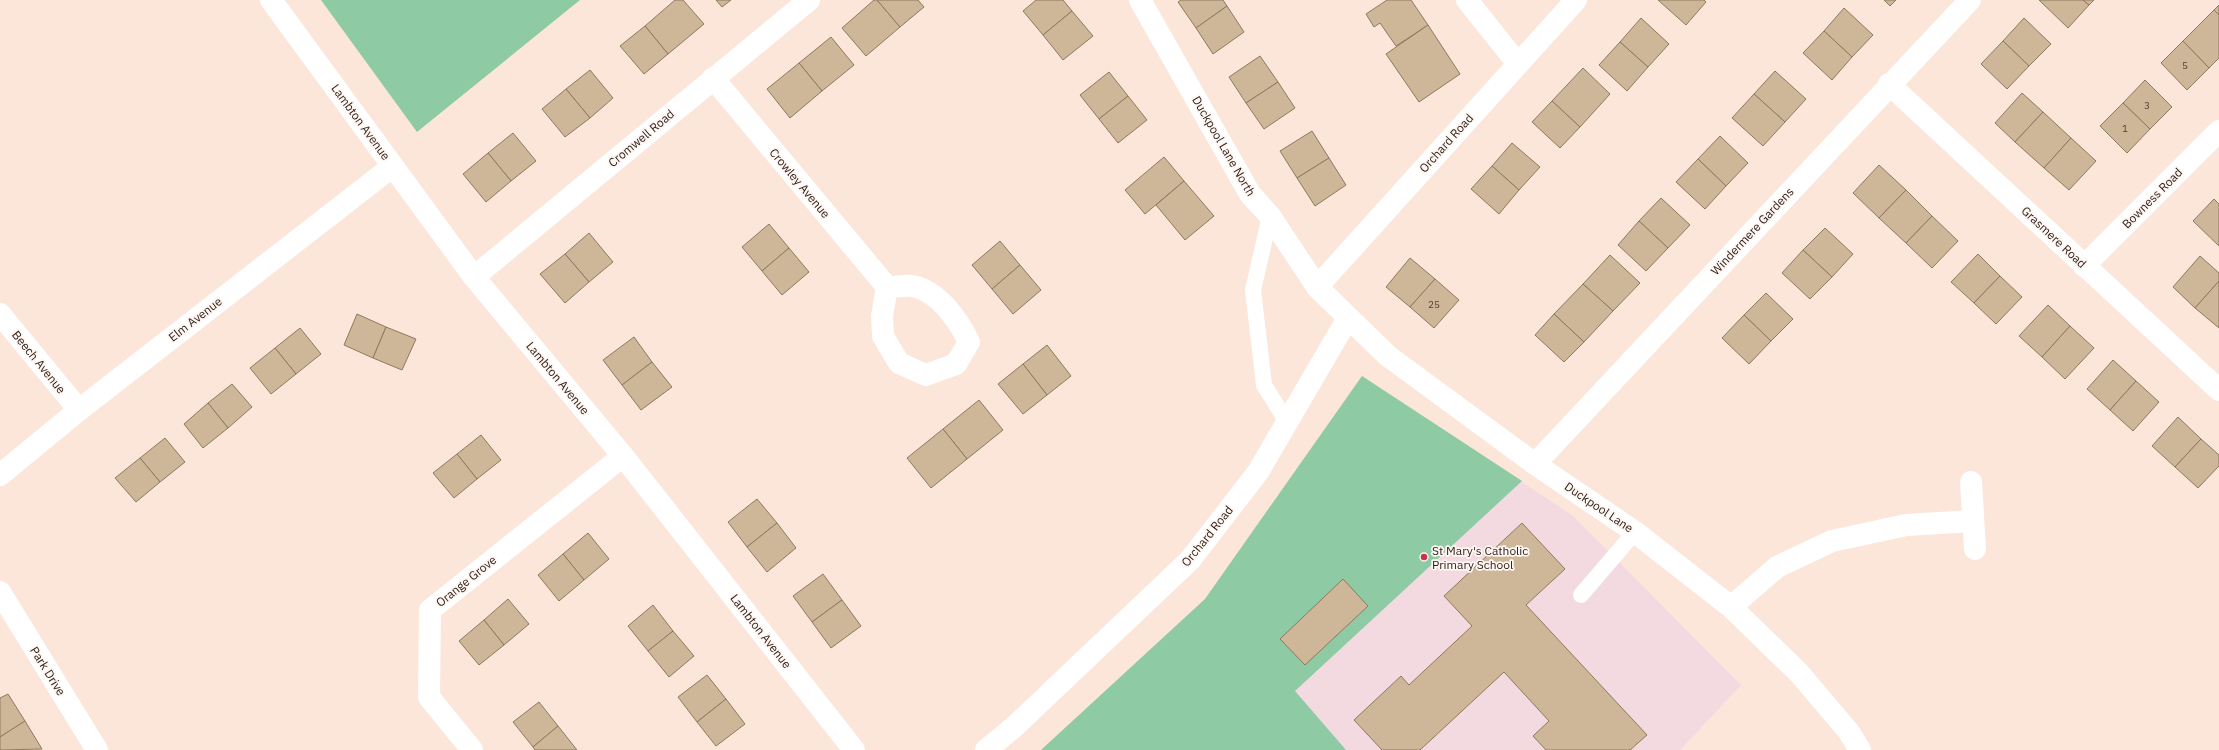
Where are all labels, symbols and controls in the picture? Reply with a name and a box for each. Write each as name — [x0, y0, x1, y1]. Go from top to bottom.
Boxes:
house number: 5 — [2182, 59, 2188, 72]
street label: Lambton Avenue — [328, 81, 394, 163]
street label: Duckpool Lane North — [1189, 93, 1259, 199]
house number: 3 — [2144, 99, 2150, 112]
street label: Cromwell Road — [605, 106, 677, 170]
street label: Orchard Road — [1416, 111, 1476, 175]
house number: 1 — [2122, 122, 2128, 135]
street label: Crowley Avenue — [766, 145, 834, 221]
street label: Bowness Road — [2119, 165, 2185, 231]
street label: Windermere Gardens — [1707, 184, 1797, 278]
street label: Grasmere Road — [2018, 203, 2090, 271]
street label: Elm Avenue — [165, 293, 225, 345]
house number: 25 — [1428, 298, 1440, 311]
street label: Beech Avenue — [9, 327, 69, 397]
street label: Lambton Avenue — [523, 339, 593, 418]
street label: Duckpool Lane — [1562, 479, 1637, 536]
street label: Orchard Road — [1178, 503, 1236, 569]
place label: St Mary's Catholic Primary School — [1432, 543, 1528, 572]
street label: Orange Grove — [433, 552, 500, 610]
marker: St Mary's Catholic Primary School — [1419, 552, 1429, 562]
street label: Lambton Avenue — [727, 591, 795, 672]
street label: Park Drive — [27, 644, 69, 699]

